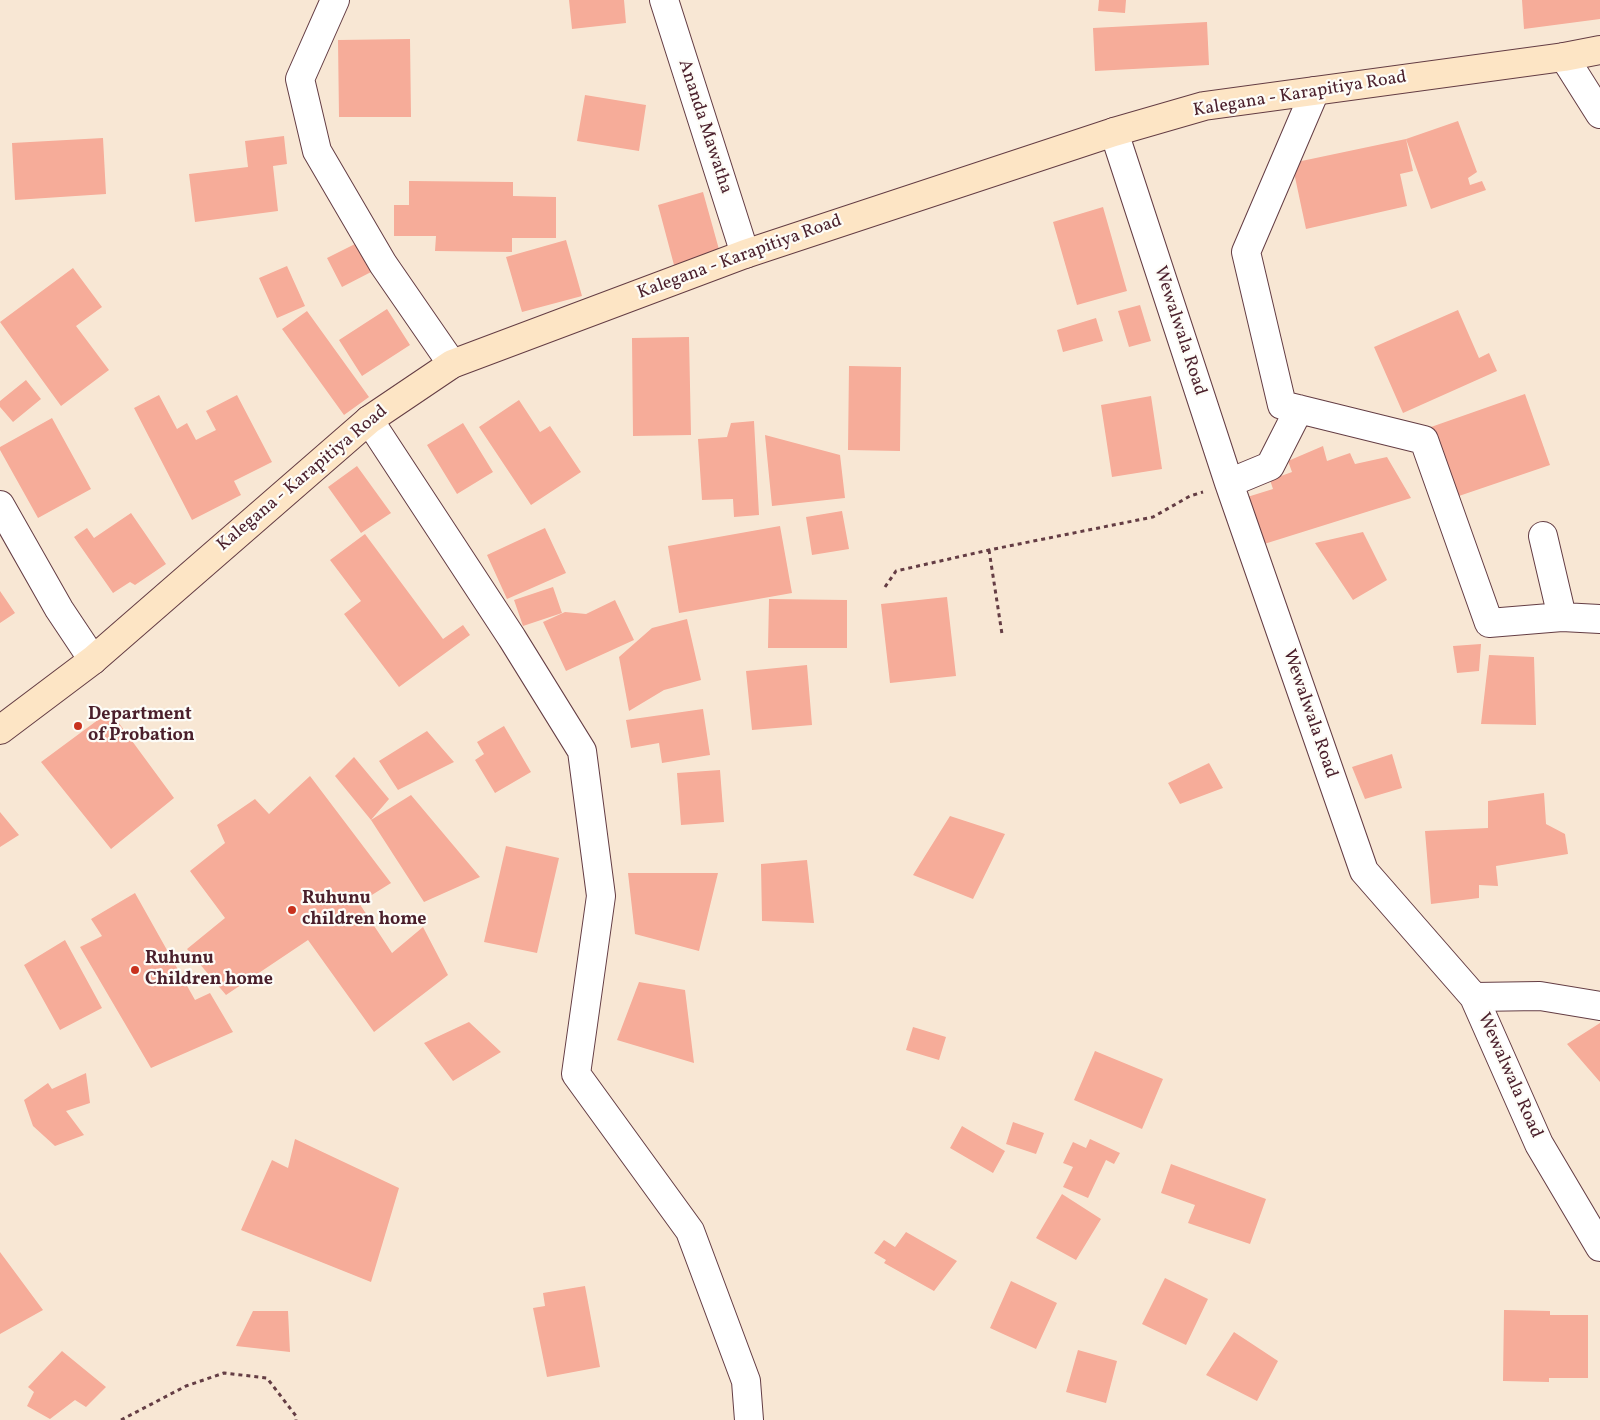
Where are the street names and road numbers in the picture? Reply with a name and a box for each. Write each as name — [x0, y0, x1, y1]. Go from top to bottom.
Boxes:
street label: Ananda Mawatha — [672, 57, 736, 197]
street label: Kalegana - Karapitiya Road — [1192, 67, 1408, 123]
street label: Kalegana - Karapitiya Road — [635, 211, 845, 305]
street label: Wewalwala Road — [1148, 264, 1210, 398]
street label: Kalegana - Karapitiya Road — [213, 401, 393, 557]
street label: Wewalwala Road — [1277, 647, 1341, 781]
street label: Wewalwala Road — [1472, 1010, 1546, 1142]

